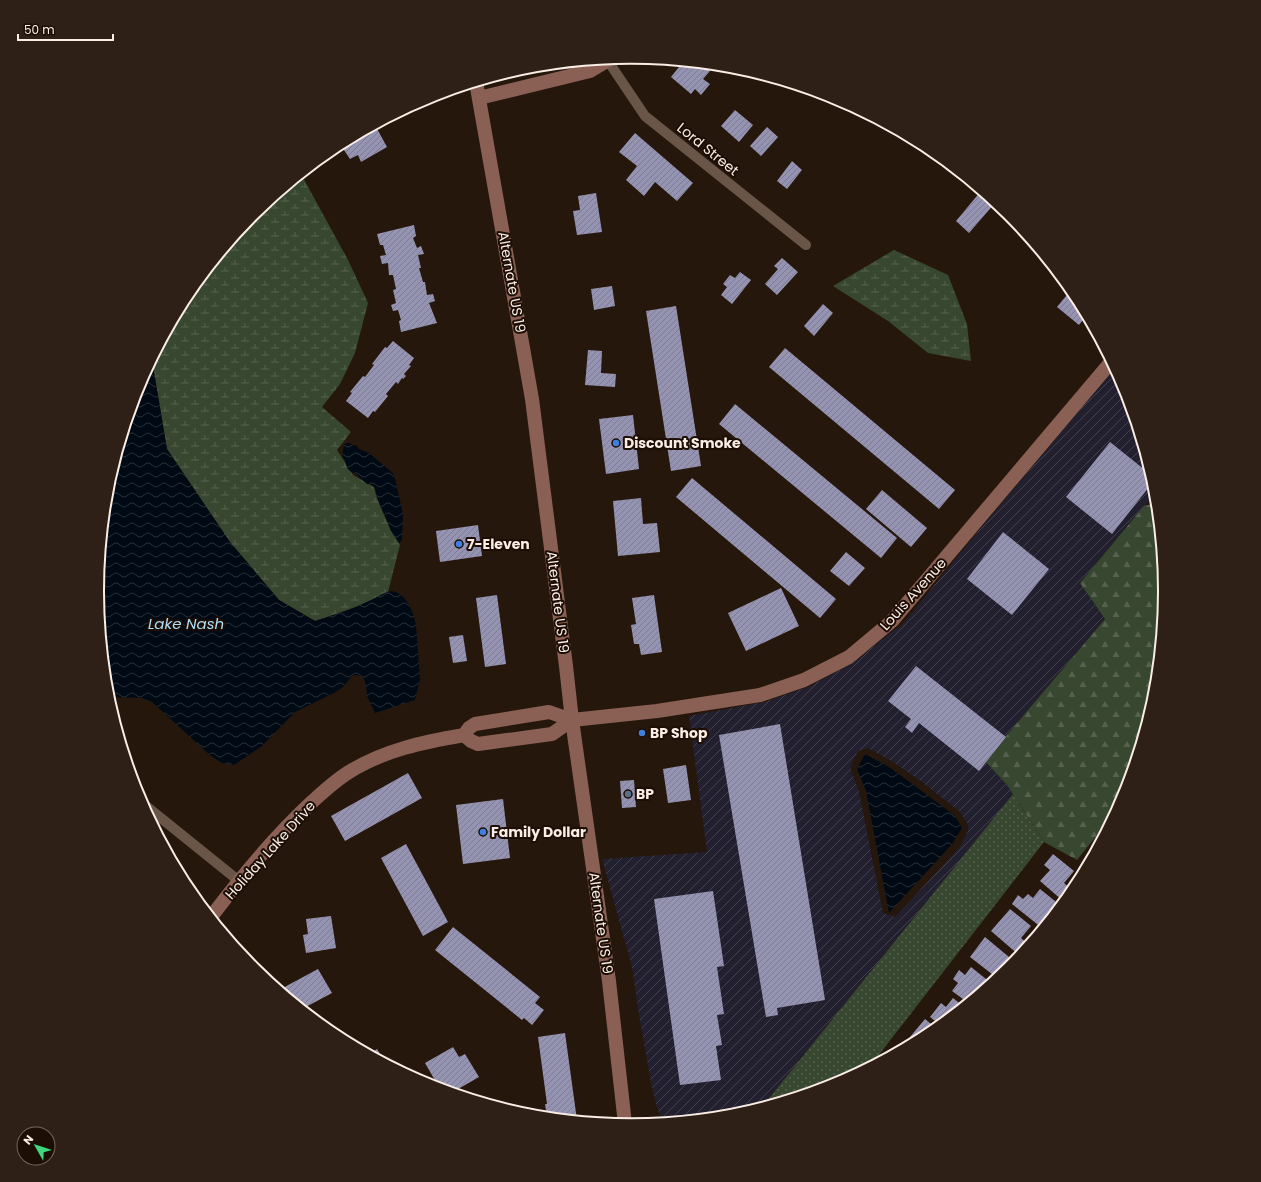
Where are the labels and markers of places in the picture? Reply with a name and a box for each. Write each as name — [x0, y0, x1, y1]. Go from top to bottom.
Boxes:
place label: Discount Smoke — [624, 433, 741, 453]
marker: Discount Smoke — [611, 438, 621, 448]
place label: 7-Eleven — [467, 534, 530, 554]
marker: 7-Eleven — [454, 539, 464, 549]
place label: BP Shop — [650, 723, 708, 743]
marker: BP Shop — [637, 728, 647, 738]
place label: BP — [636, 784, 654, 804]
marker: BP — [623, 789, 633, 799]
place label: Family Dollar — [491, 822, 586, 842]
marker: Family Dollar — [478, 827, 488, 837]

